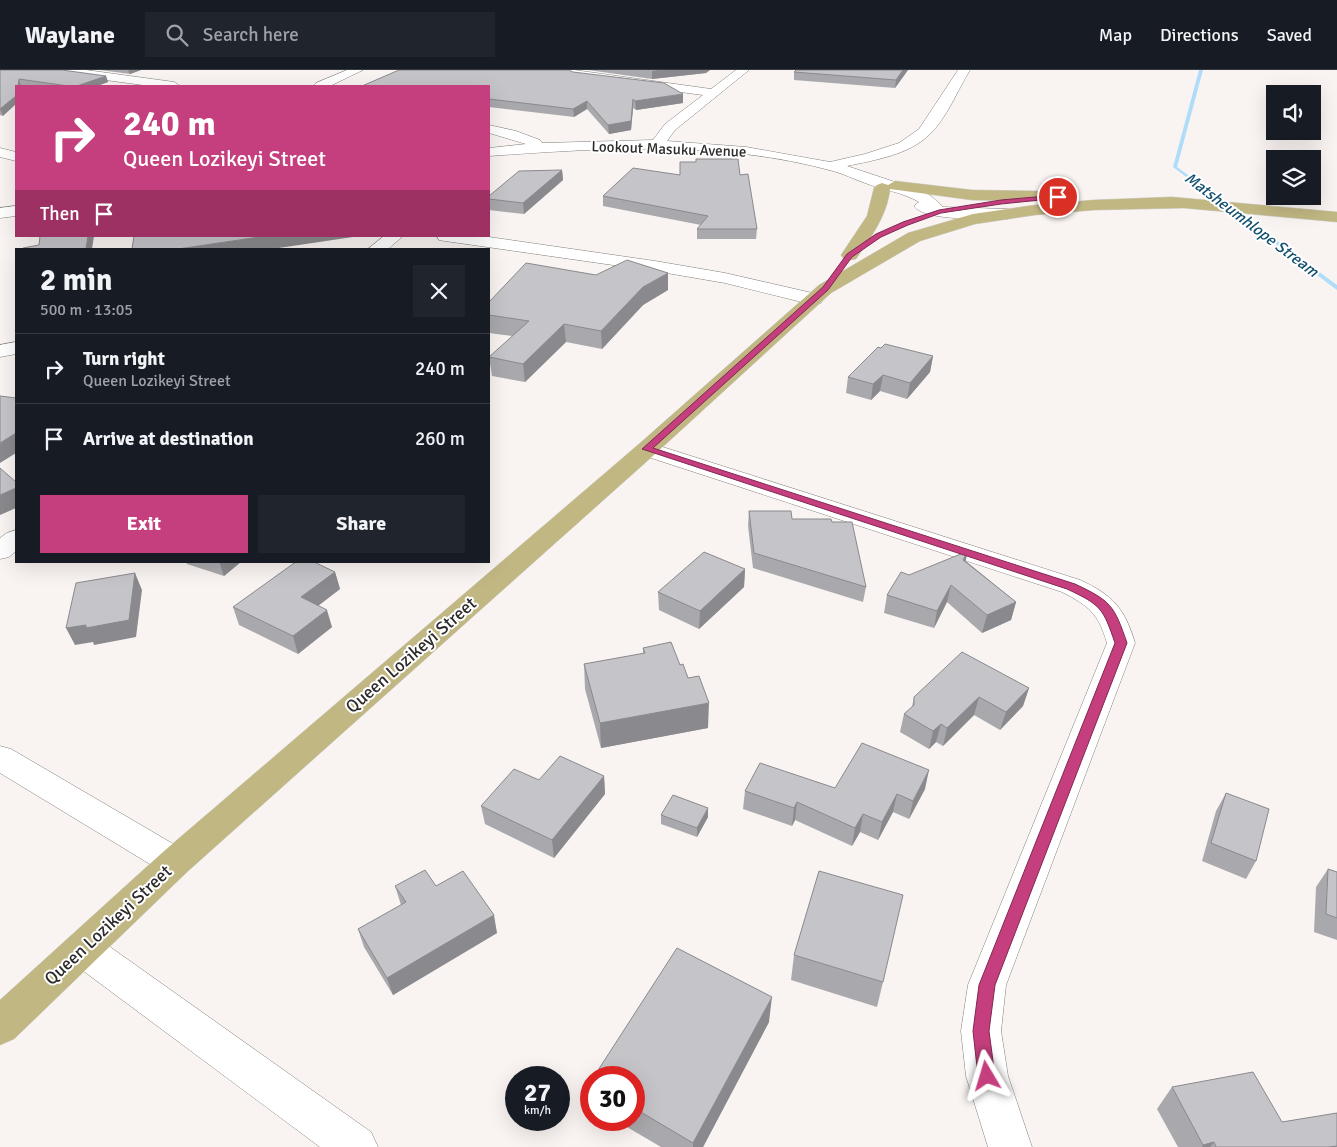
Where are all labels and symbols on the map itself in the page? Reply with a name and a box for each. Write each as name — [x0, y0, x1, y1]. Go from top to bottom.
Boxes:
street label: Lookout Masuku Avenue — [591, 137, 747, 161]
water label: Matsheumhlope Stream — [1181, 168, 1323, 282]
pin — [1037, 176, 1079, 218]
street label: Queen Lozikeyi Street — [341, 592, 481, 718]
street label: Queen Lozikeyi Street — [40, 860, 176, 990]
position arrow — [960, 1049, 1012, 1101]
speed limit sign: 30 — [580, 1066, 645, 1131]

